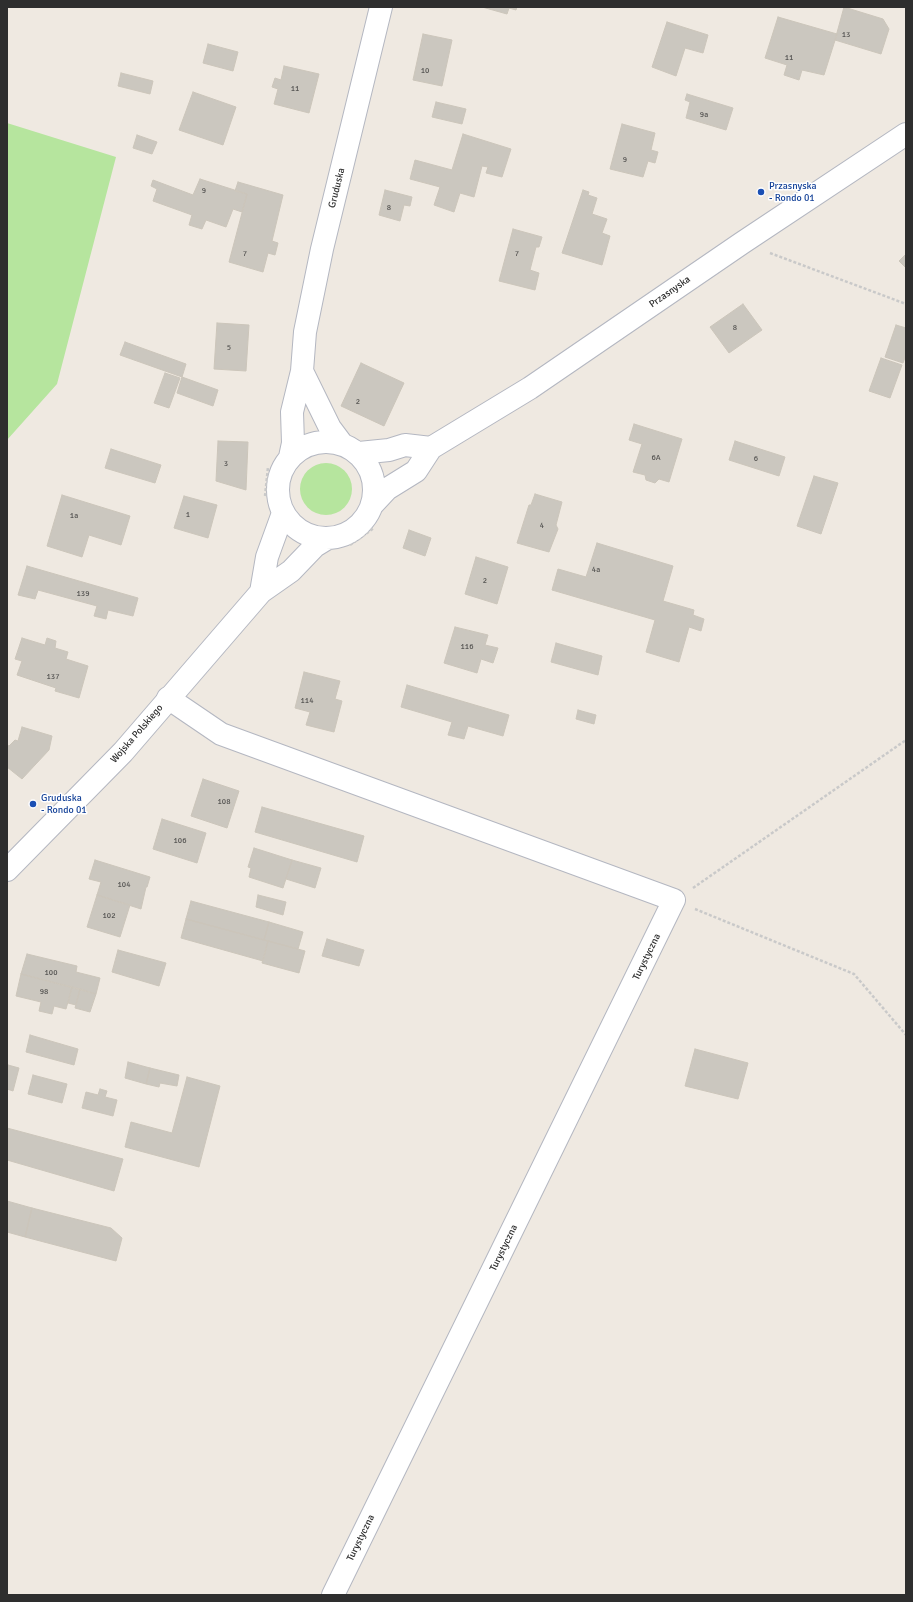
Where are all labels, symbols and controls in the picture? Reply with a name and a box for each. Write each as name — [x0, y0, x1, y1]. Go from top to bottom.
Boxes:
house number: 13 — [842, 30, 850, 40]
house number: 11 — [785, 53, 793, 63]
house number: 10 — [421, 66, 429, 76]
house number: 11 — [291, 84, 299, 94]
house number: 9a — [700, 110, 708, 120]
house number: 9 — [623, 155, 627, 165]
street label: Gruduska — [326, 167, 348, 209]
place label: Przasnyska - Rondo 01 — [769, 180, 817, 204]
house number: 9 — [202, 186, 206, 196]
marker: Przasnyska - Rondo 01 — [756, 187, 766, 197]
house number: 8 — [387, 203, 391, 213]
house number: 7 — [243, 249, 247, 259]
house number: 7 — [515, 249, 519, 259]
street label: Przasnyska — [647, 273, 693, 311]
house number: 8 — [733, 323, 737, 333]
house number: 5 — [227, 343, 231, 353]
house number: 2 — [356, 397, 360, 407]
house number: 6A — [651, 453, 661, 463]
house number: 6 — [754, 454, 758, 464]
house number: 3 — [224, 459, 228, 469]
house number: 1 — [186, 510, 190, 520]
house number: 1a — [70, 511, 78, 521]
house number: 4 — [540, 521, 544, 531]
house number: 4a — [592, 565, 600, 575]
house number: 2 — [483, 576, 487, 586]
house number: 139 — [77, 589, 89, 599]
house number: 116 — [461, 642, 473, 652]
house number: 137 — [47, 672, 59, 682]
house number: 114 — [301, 696, 313, 706]
street label: Wojska Polskiego — [108, 702, 166, 766]
place label: Gruduska - Rondo 01 — [41, 792, 87, 816]
house number: 108 — [218, 797, 230, 807]
marker: Gruduska - Rondo 01 — [28, 799, 38, 809]
house number: 106 — [174, 836, 186, 846]
house number: 104 — [118, 880, 130, 890]
house number: 102 — [103, 911, 115, 921]
street label: Turystyczna — [631, 932, 663, 982]
house number: 100 — [45, 968, 57, 978]
house number: 98 — [40, 987, 48, 997]
street label: Turystyczna — [488, 1223, 520, 1273]
street label: Turystyczna — [345, 1513, 377, 1563]

